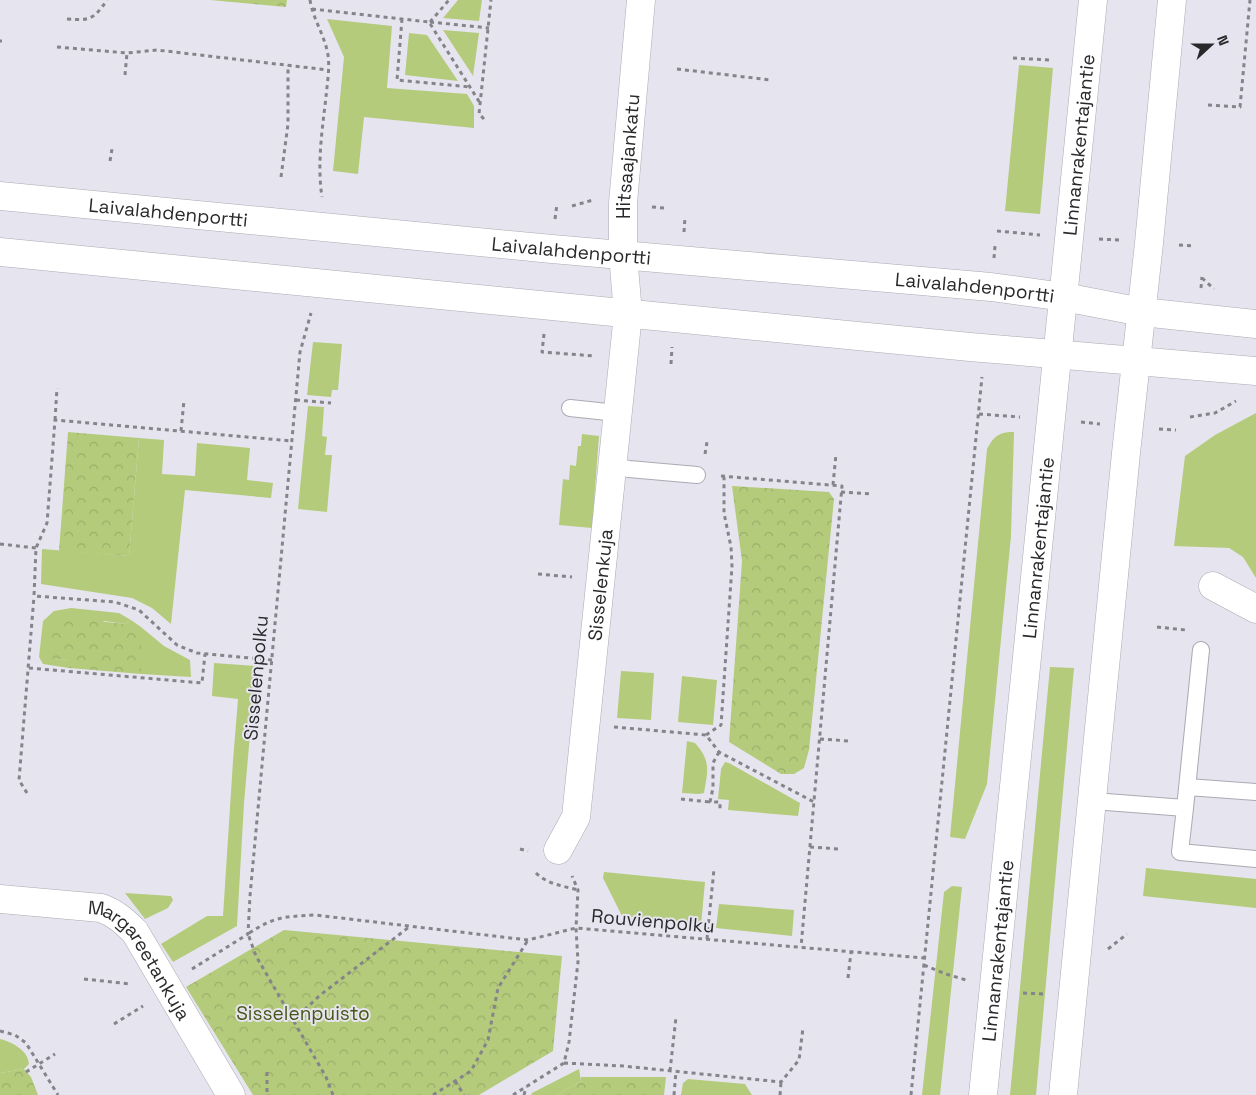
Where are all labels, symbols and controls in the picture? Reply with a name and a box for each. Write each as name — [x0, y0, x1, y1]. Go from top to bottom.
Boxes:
north arrow — [1186, 20, 1236, 70]
text: N — [1213, 33, 1233, 48]
street label: Linnanrakentajantie — [1057, 53, 1100, 237]
street label: Hitsaajankatu — [611, 93, 645, 219]
street label: Laivalahdenportti — [87, 192, 249, 232]
street label: Laivalahdenportti — [491, 231, 652, 270]
street label: Laivalahdenportti — [894, 266, 1056, 308]
street label: Linnanrakentajantie — [1016, 456, 1060, 640]
street label: Sisselenkuja — [582, 527, 618, 642]
street label: Sisselenpolku — [238, 614, 274, 742]
street label: Linnanrakentajantie — [976, 859, 1019, 1043]
street label: Margareetankuja — [87, 894, 197, 1025]
street label: Rouvienpolku — [590, 903, 716, 939]
park label: Sisselenpuisto — [236, 1001, 370, 1026]

